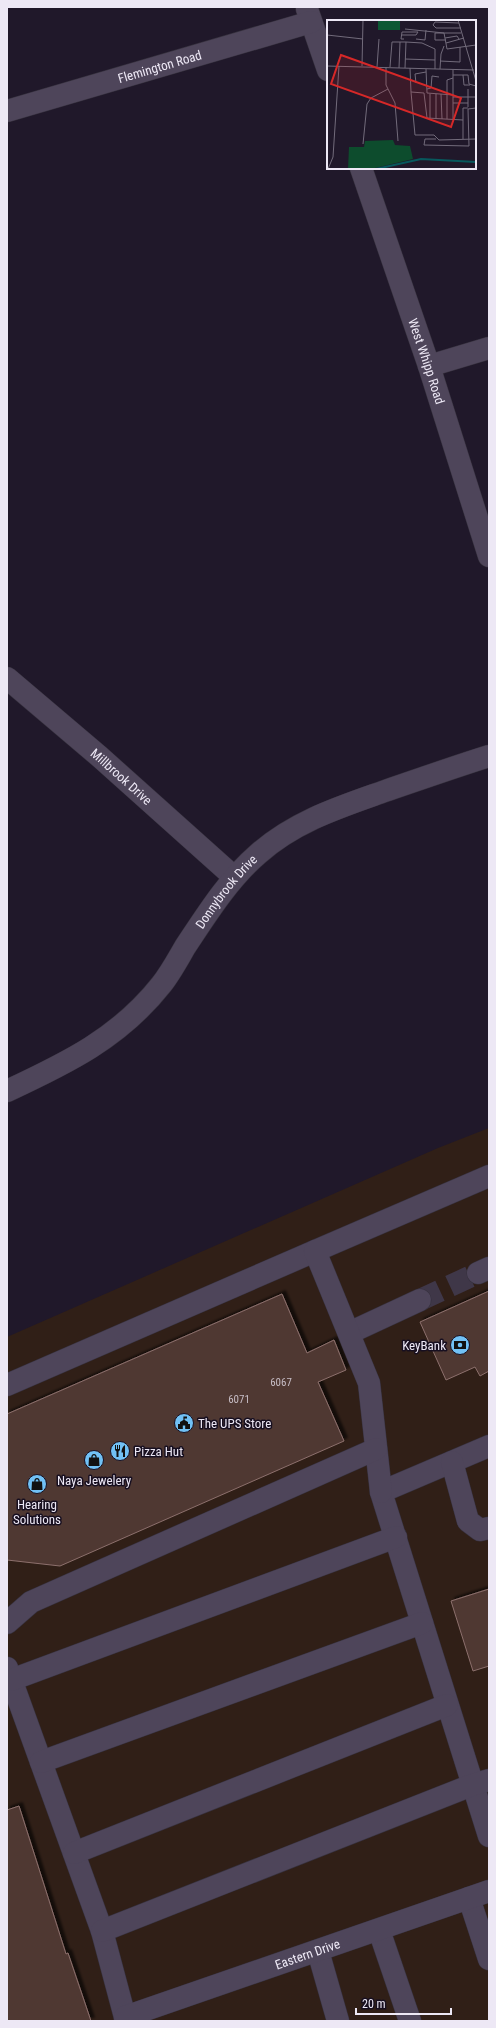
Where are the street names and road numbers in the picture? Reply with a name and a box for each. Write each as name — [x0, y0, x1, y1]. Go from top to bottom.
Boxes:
street label: Flemington Road — [116, 47, 203, 86]
street label: West Whipp Road — [405, 316, 448, 406]
street label: Millbrook Drive — [88, 746, 155, 808]
street label: Donnybrook Drive — [192, 852, 260, 931]
street label: Eastern Drive — [273, 1936, 342, 1973]

